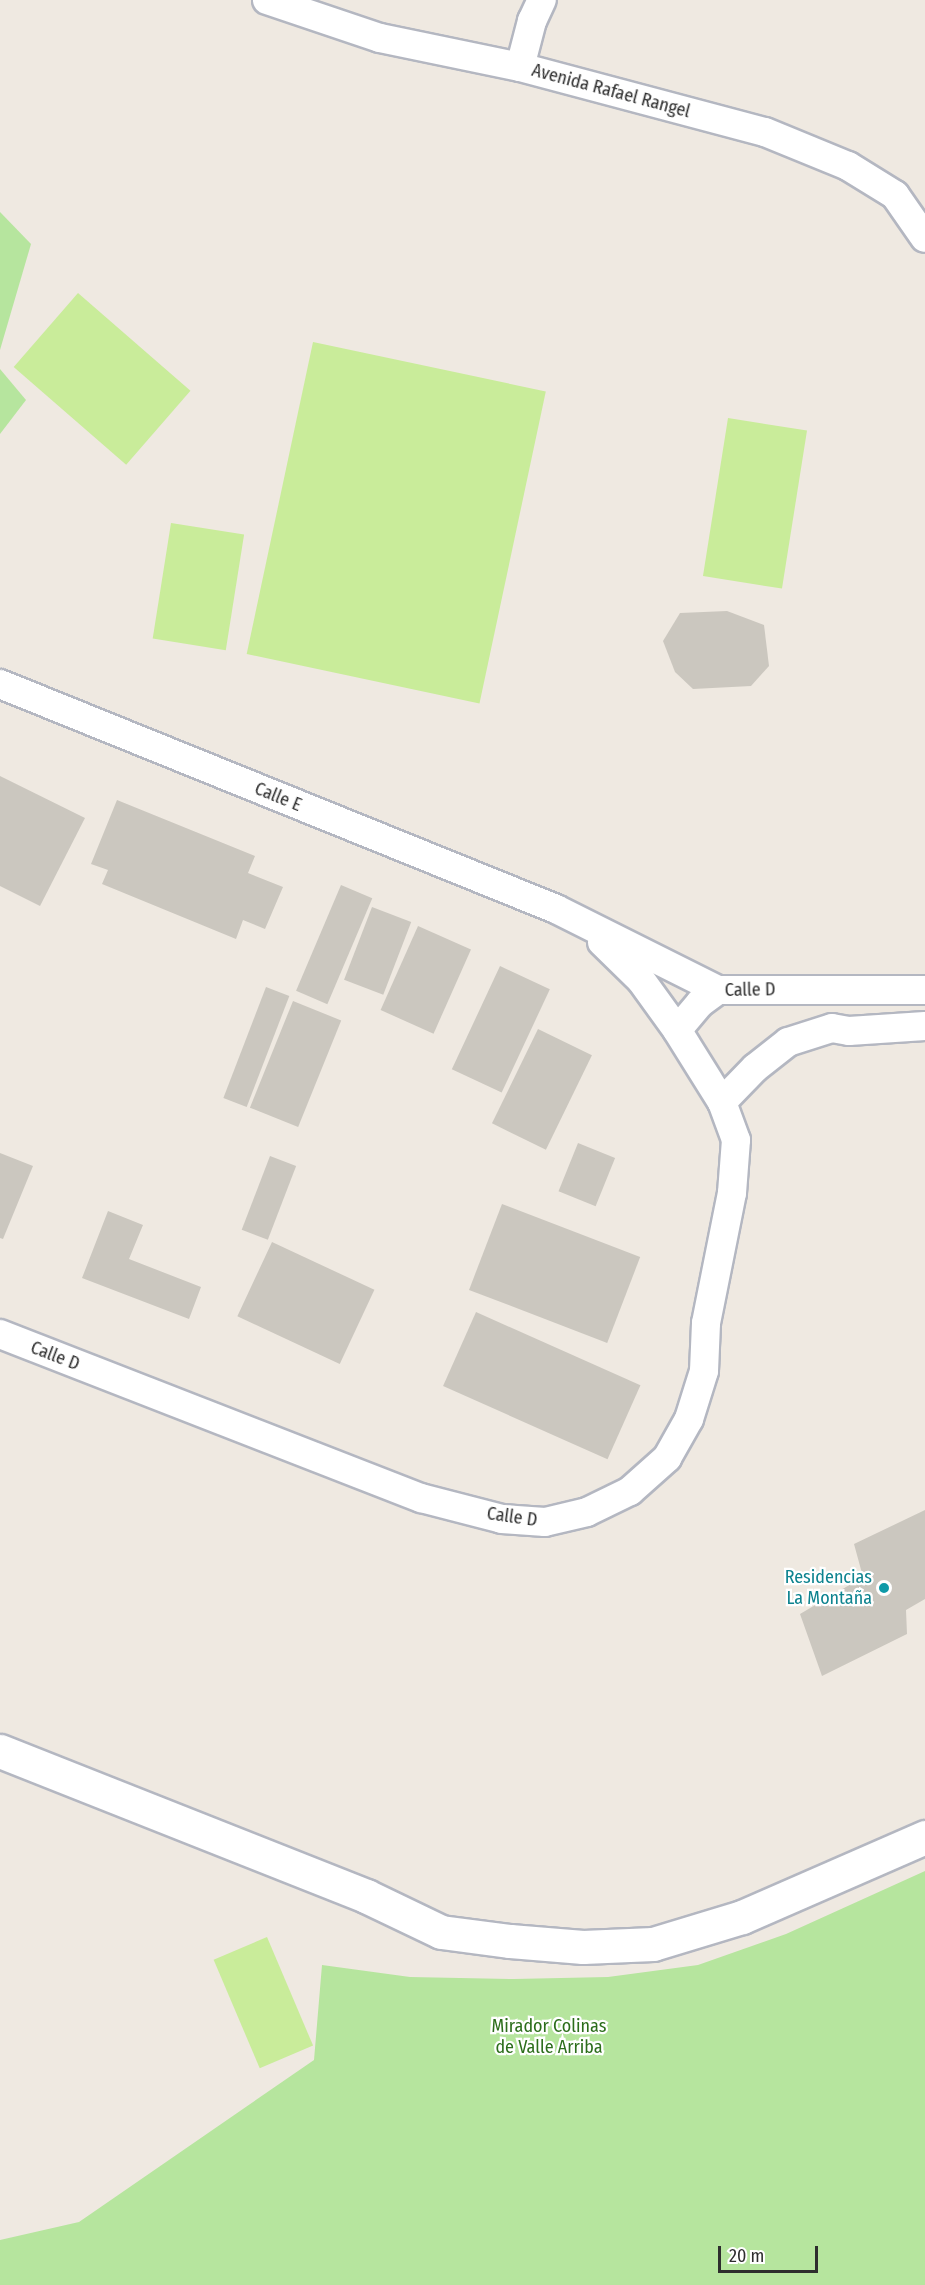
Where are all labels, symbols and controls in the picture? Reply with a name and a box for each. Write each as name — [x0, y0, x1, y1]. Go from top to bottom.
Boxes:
street label: Avenida Rafael Rangel — [529, 59, 693, 123]
street label: Calle E — [251, 778, 305, 816]
street label: Calle D — [725, 979, 775, 1001]
street label: Calle D — [28, 1337, 82, 1375]
street label: Calle D — [485, 1503, 539, 1531]
place label: Residencias La Montaña — [785, 1567, 872, 1610]
marker: Residencias La Montaña — [877, 1581, 891, 1595]
park label: Mirador Colinas de Valle Arriba — [492, 2016, 606, 2058]
scale bar — [721, 2234, 822, 2272]
text: 20 m — [729, 2245, 764, 2267]

